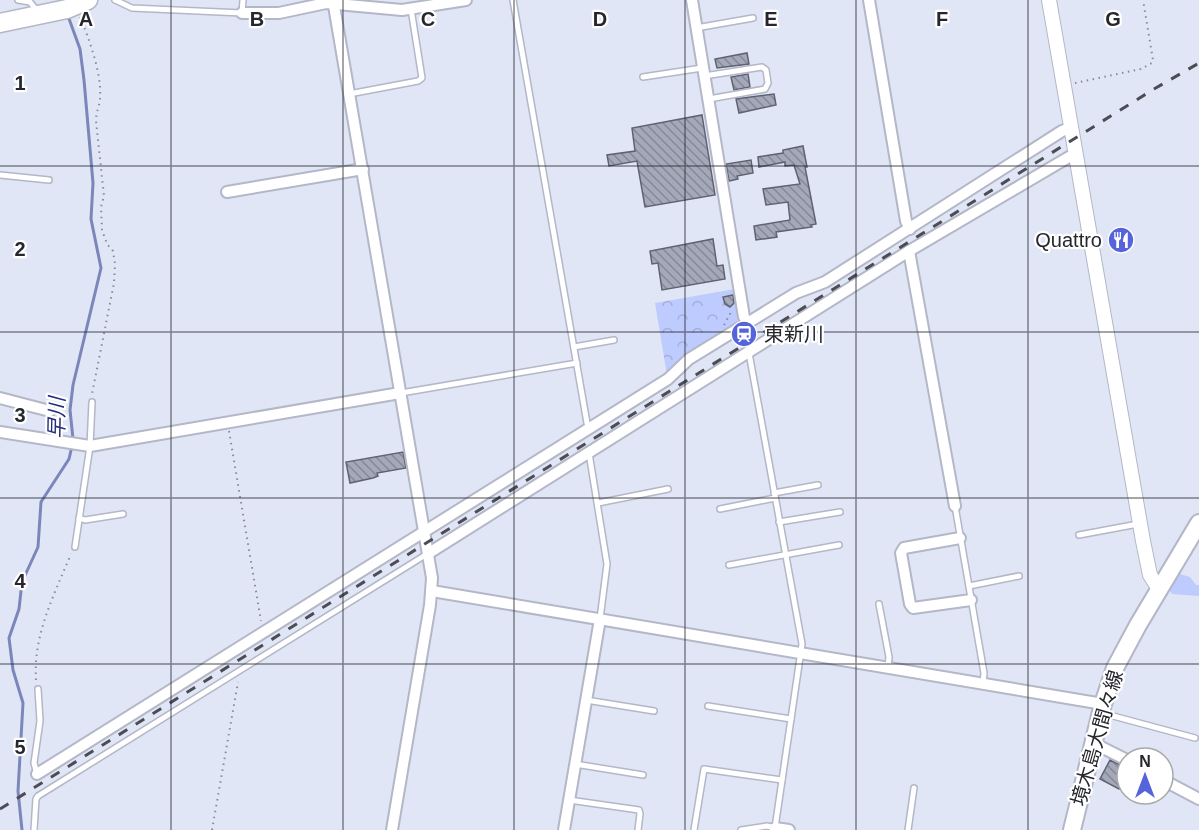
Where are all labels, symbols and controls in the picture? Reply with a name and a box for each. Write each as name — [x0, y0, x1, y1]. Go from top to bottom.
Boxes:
text: A — [79, 8, 93, 30]
text: B — [250, 8, 264, 30]
text: C — [421, 8, 435, 30]
text: D — [593, 8, 607, 30]
text: E — [764, 8, 778, 30]
text: F — [936, 8, 948, 30]
text: G — [1105, 8, 1121, 30]
text: 1 — [14, 72, 26, 94]
restaurant icon: Quattro — [1106, 225, 1136, 255]
place label: Quattro — [1035, 229, 1102, 251]
text: 2 — [14, 238, 26, 260]
station icon: 東新川 — [729, 319, 759, 349]
place label: 東新川 — [764, 323, 824, 345]
water label: 早川 — [45, 395, 68, 439]
text: 3 — [14, 404, 26, 426]
text: 4 — [14, 570, 26, 592]
street label: 境木島大間々線 — [1067, 668, 1127, 808]
text: 5 — [14, 736, 26, 758]
north arrow — [1115, 746, 1175, 806]
text: N — [1139, 753, 1151, 770]

